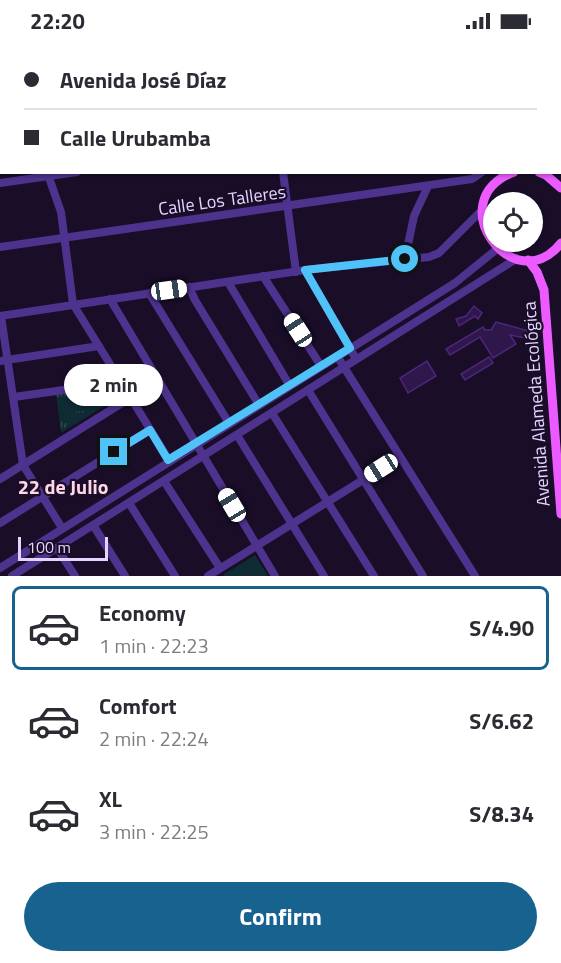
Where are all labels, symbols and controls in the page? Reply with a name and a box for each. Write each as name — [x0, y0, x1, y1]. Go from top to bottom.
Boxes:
text: 22:20 — [30, 4, 85, 38]
text: Avenida José Díaz — [60, 63, 227, 97]
text: Calle Urubamba — [60, 121, 211, 155]
street label: Calle Los Talleres — [157, 178, 287, 222]
map controls — [483, 192, 543, 252]
button: locate — [483, 192, 543, 252]
route start — [391, 245, 418, 272]
car — [150, 279, 188, 301]
street label: Avenida Alameda Ecológica — [515, 301, 557, 507]
car — [281, 310, 315, 350]
callout: 2 min — [64, 365, 164, 407]
text: 2 min — [89, 369, 138, 400]
route end — [100, 438, 127, 465]
car — [361, 451, 401, 485]
district label: 22 de Julio — [18, 471, 108, 502]
car — [215, 485, 249, 525]
scale bar — [18, 534, 108, 562]
text: 100 m — [27, 535, 71, 559]
text: Economy — [99, 596, 186, 630]
icon: car — [27, 601, 81, 655]
text: S/4.90 — [469, 611, 534, 645]
text: 1 min · 22:23 — [99, 630, 209, 661]
text: Comfort — [99, 689, 177, 723]
icon: car — [27, 694, 81, 748]
text: S/6.62 — [469, 704, 534, 738]
text: 2 min · 22:24 — [99, 723, 209, 754]
text: XL — [99, 782, 122, 816]
icon: car — [27, 787, 81, 841]
text: S/8.34 — [469, 797, 534, 831]
text: 3 min · 22:25 — [99, 816, 209, 847]
button: Confirm — [24, 882, 537, 951]

